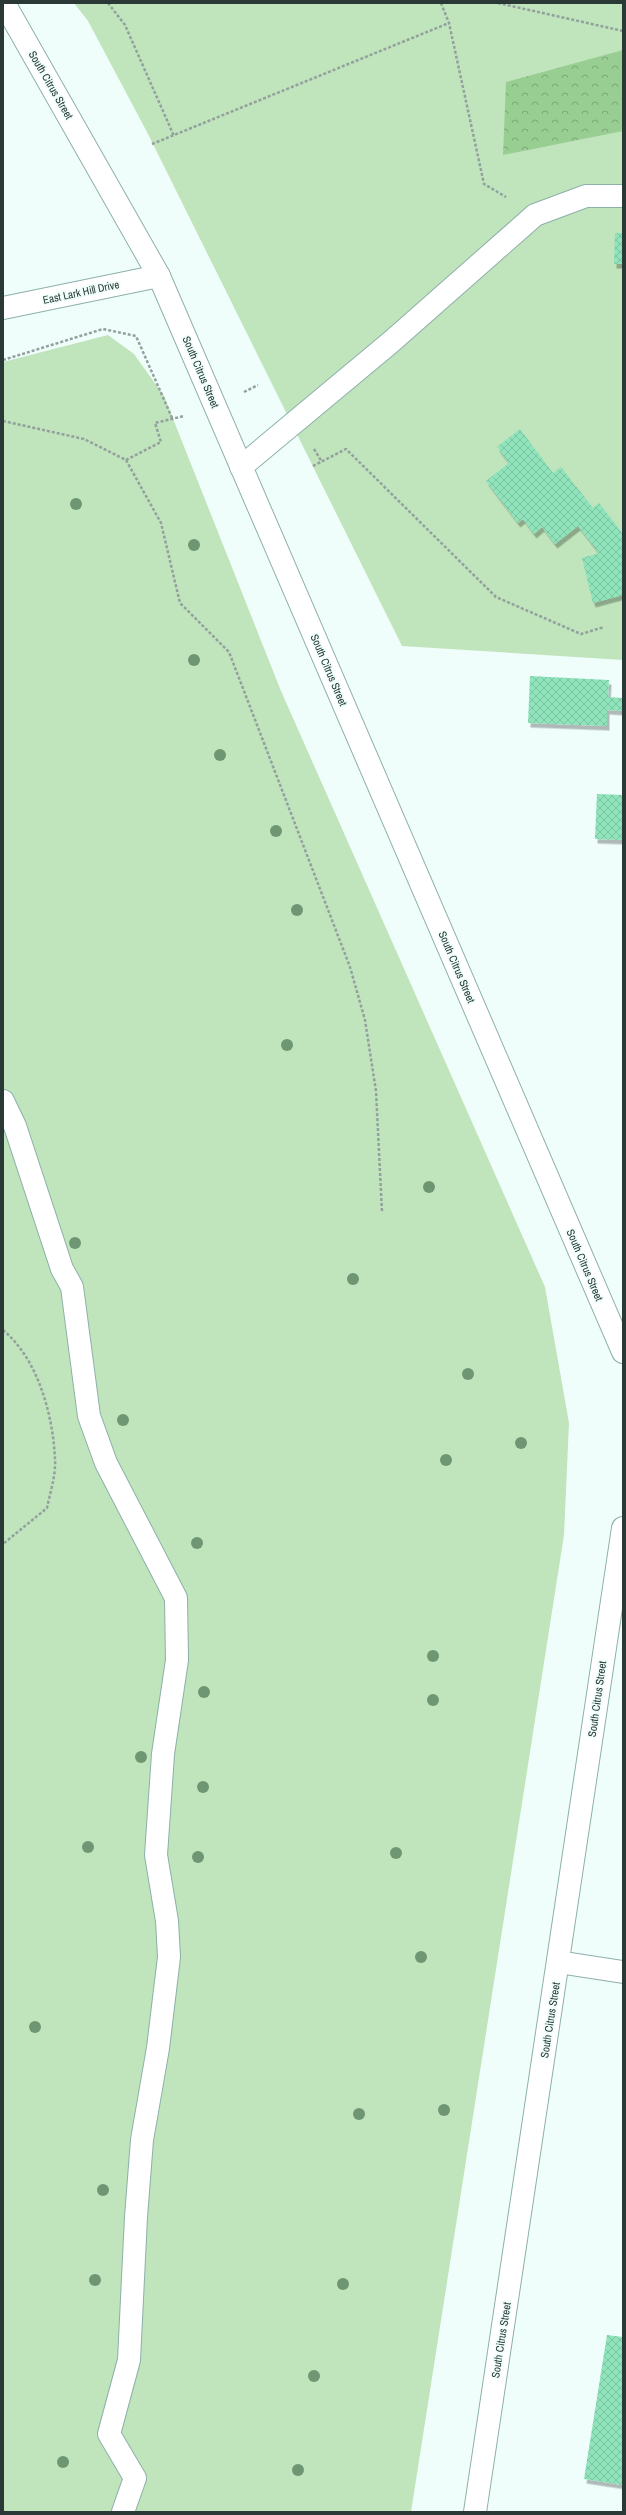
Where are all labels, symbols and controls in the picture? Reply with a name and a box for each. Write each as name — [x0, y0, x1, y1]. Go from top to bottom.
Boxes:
street label: South Citrus Street — [26, 48, 76, 122]
street label: East Lark Hill Drive — [42, 277, 120, 307]
street label: South Citrus Street — [180, 334, 223, 410]
street label: South Citrus Street — [308, 632, 351, 708]
street label: South Citrus Street — [436, 929, 479, 1005]
street label: South Citrus Street — [564, 1227, 607, 1303]
street label: South Citrus Street — [585, 1660, 609, 1738]
street label: South Citrus Street — [537, 1981, 563, 2059]
street label: South Citrus Street — [488, 2301, 514, 2379]

